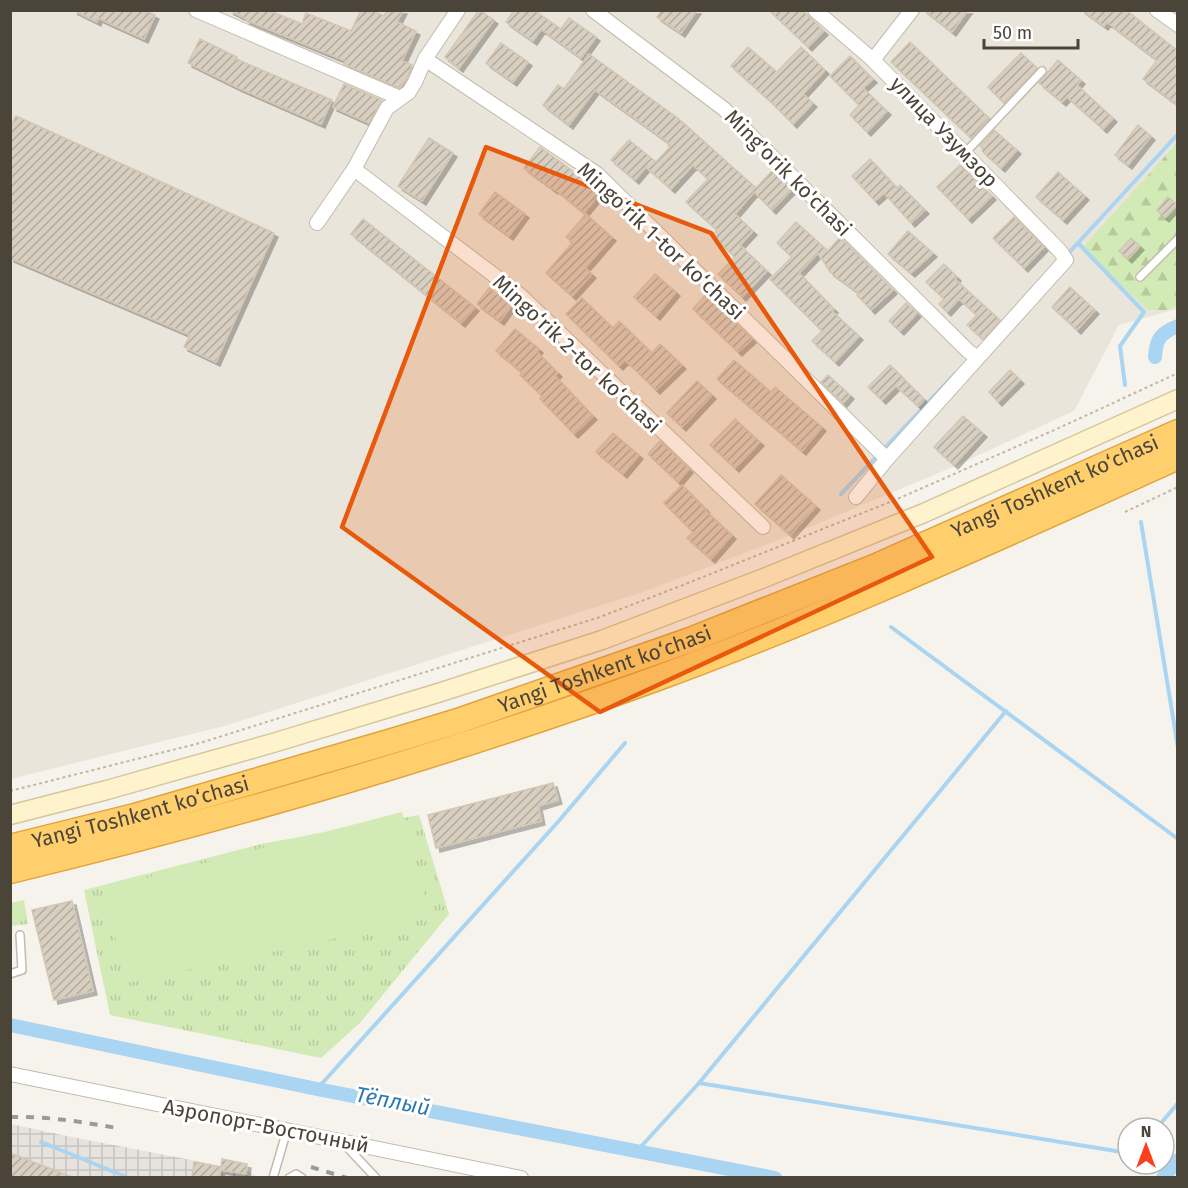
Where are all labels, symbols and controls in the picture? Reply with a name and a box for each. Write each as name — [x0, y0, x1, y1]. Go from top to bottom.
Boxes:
scale bar — [984, 12, 1078, 50]
text: 50 m — [993, 22, 1032, 44]
street label: улица Узумзор — [885, 71, 1003, 193]
street label: Ming'orik ko'chasi — [719, 104, 857, 242]
street label: Mingo‘rik 1-tor ko‘chasi — [572, 157, 750, 325]
street label: Mingo‘rik 2-tor ko‘chasi — [487, 269, 667, 439]
street label: Yangi Toshkent ko‘chasi — [947, 429, 1163, 544]
street label: Yangi Toshkent ko‘chasi — [495, 620, 715, 719]
street label: Yangi Toshkent ko‘chasi — [29, 770, 252, 854]
water label: Тёплый — [353, 1081, 433, 1121]
street label: Аэропорт-Восточный — [161, 1093, 371, 1159]
north arrow — [1116, 1116, 1176, 1176]
text: N — [1141, 1122, 1151, 1141]

